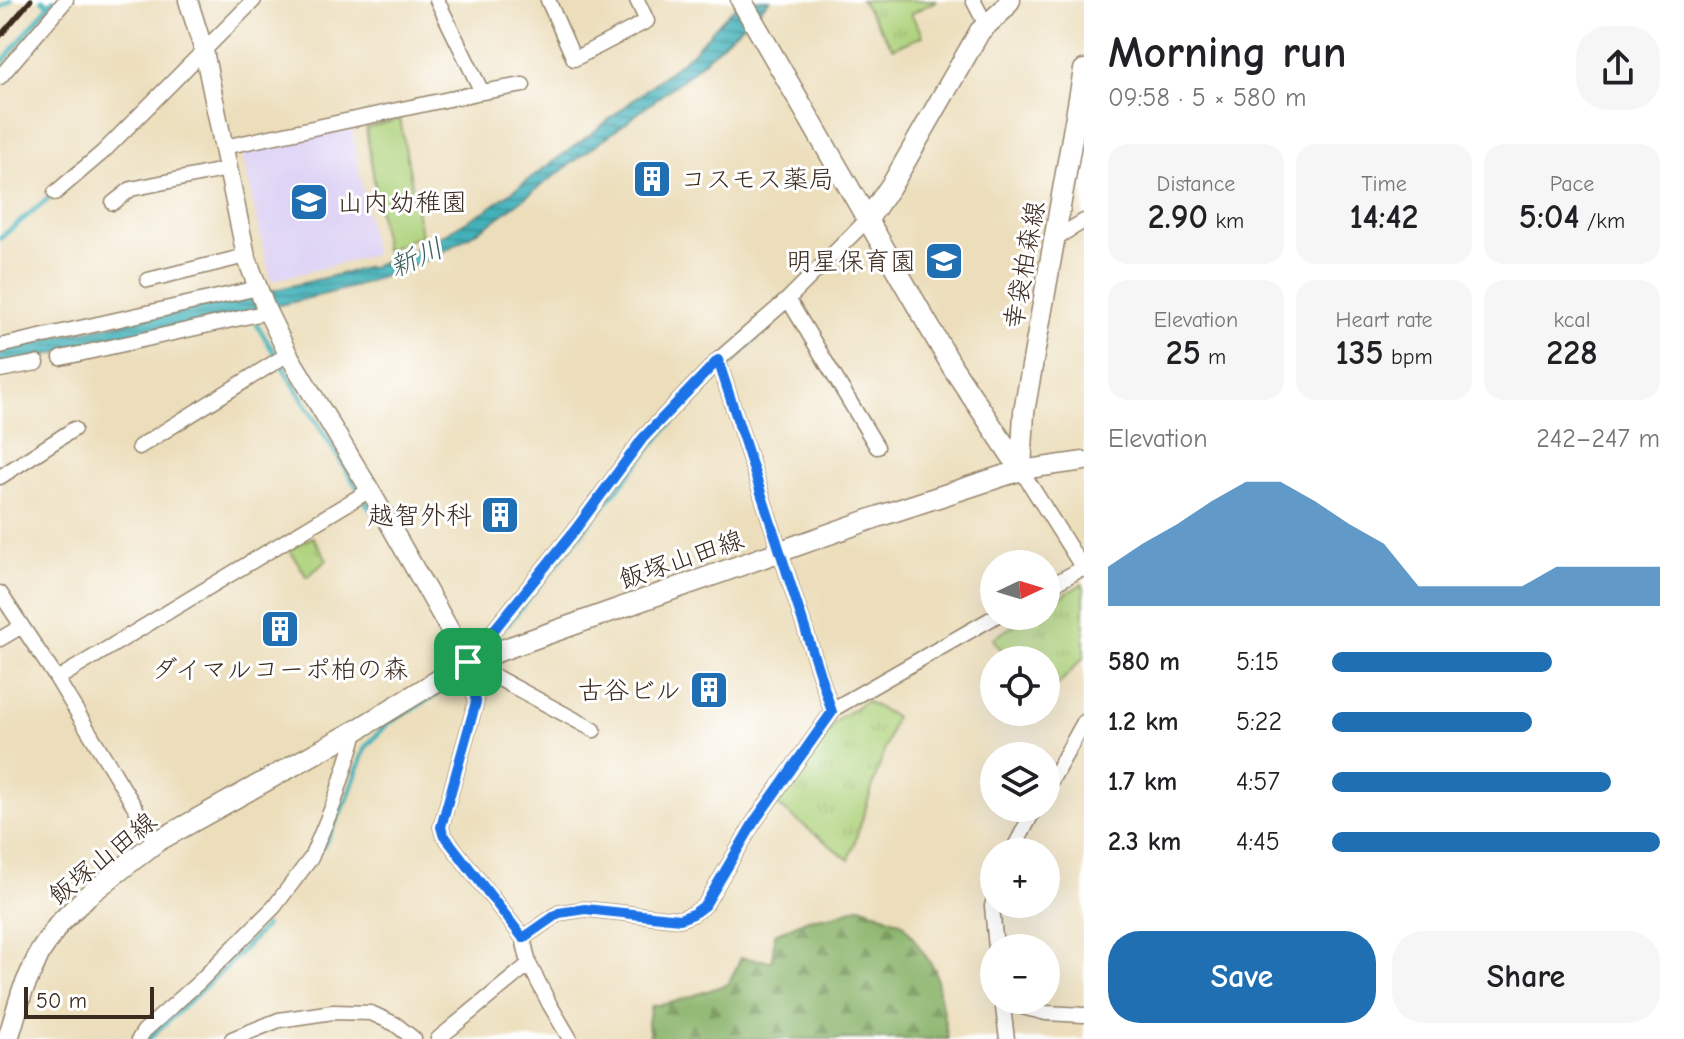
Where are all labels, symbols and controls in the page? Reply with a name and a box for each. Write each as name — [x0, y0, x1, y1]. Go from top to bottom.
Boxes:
button: share — [1576, 26, 1660, 110]
text: Morning run — [1108, 27, 1347, 78]
text: 09:58 · 5 × 580 m — [1108, 83, 1307, 113]
building icon: コスモス薬局 — [631, 158, 673, 200]
place label: コスモス薬局 — [680, 165, 834, 195]
text: Distance — [1157, 171, 1235, 197]
text: Time — [1361, 171, 1407, 197]
text: Pace — [1550, 171, 1594, 197]
school or university icon: 山内幼稚園 — [288, 181, 330, 223]
place label: 山内幼稚園 — [337, 188, 467, 218]
text: 2.90 — [1148, 197, 1208, 237]
text: 14:42 — [1350, 197, 1418, 237]
text: 5:04 — [1519, 197, 1579, 237]
street label: 幸袋柏森線 — [999, 199, 1051, 332]
text: km — [1208, 208, 1244, 234]
text: /km — [1579, 208, 1625, 234]
water label: 新川 — [384, 232, 449, 284]
school or university icon: 明星保育園 — [923, 240, 965, 282]
place label: 明星保育園 — [786, 247, 916, 277]
text: Elevation — [1154, 307, 1238, 333]
text: Heart rate — [1336, 307, 1433, 333]
text: kcal — [1554, 307, 1590, 333]
text: 25 — [1166, 333, 1201, 373]
text: 135 — [1335, 333, 1384, 373]
text: 228 — [1546, 333, 1598, 373]
text: m — [1201, 344, 1226, 370]
text: bpm — [1384, 344, 1433, 370]
text: Elevation — [1108, 424, 1208, 454]
text: 242–247 m — [1536, 424, 1660, 454]
building icon: 越智外科 — [479, 494, 521, 536]
place label: 越智外科 — [368, 501, 472, 531]
street label: 飯塚山田線 — [615, 525, 748, 595]
north arrow — [980, 550, 1060, 630]
map controls — [980, 550, 1060, 1014]
building icon: ダイマルコーポ柏の森 — [259, 608, 301, 650]
pin — [434, 628, 502, 696]
icon: arrive — [446, 640, 490, 684]
button: locate — [980, 646, 1060, 726]
text: 580 m — [1108, 647, 1180, 677]
text: 5:15 — [1236, 647, 1279, 677]
place label: ダイマルコーポ柏の森 — [152, 655, 408, 685]
building icon: 古谷ビル — [688, 669, 730, 711]
place label: 古谷ビル — [578, 676, 681, 706]
text: 1.2 km — [1108, 707, 1179, 737]
text: 5:22 — [1236, 707, 1282, 737]
button: layers — [980, 742, 1060, 822]
text: 1.7 km — [1108, 767, 1177, 797]
text: 4:57 — [1236, 767, 1280, 797]
street label: 飯塚山田線 — [43, 806, 163, 911]
text: 2.3 km — [1108, 827, 1181, 857]
text: 4:45 — [1236, 827, 1280, 857]
button: + — [980, 838, 1060, 918]
button: Save — [1108, 931, 1376, 1023]
button: Share — [1392, 931, 1660, 1023]
button: − — [980, 934, 1060, 1014]
scale bar — [24, 983, 154, 1019]
text: 50 m — [36, 988, 87, 1014]

